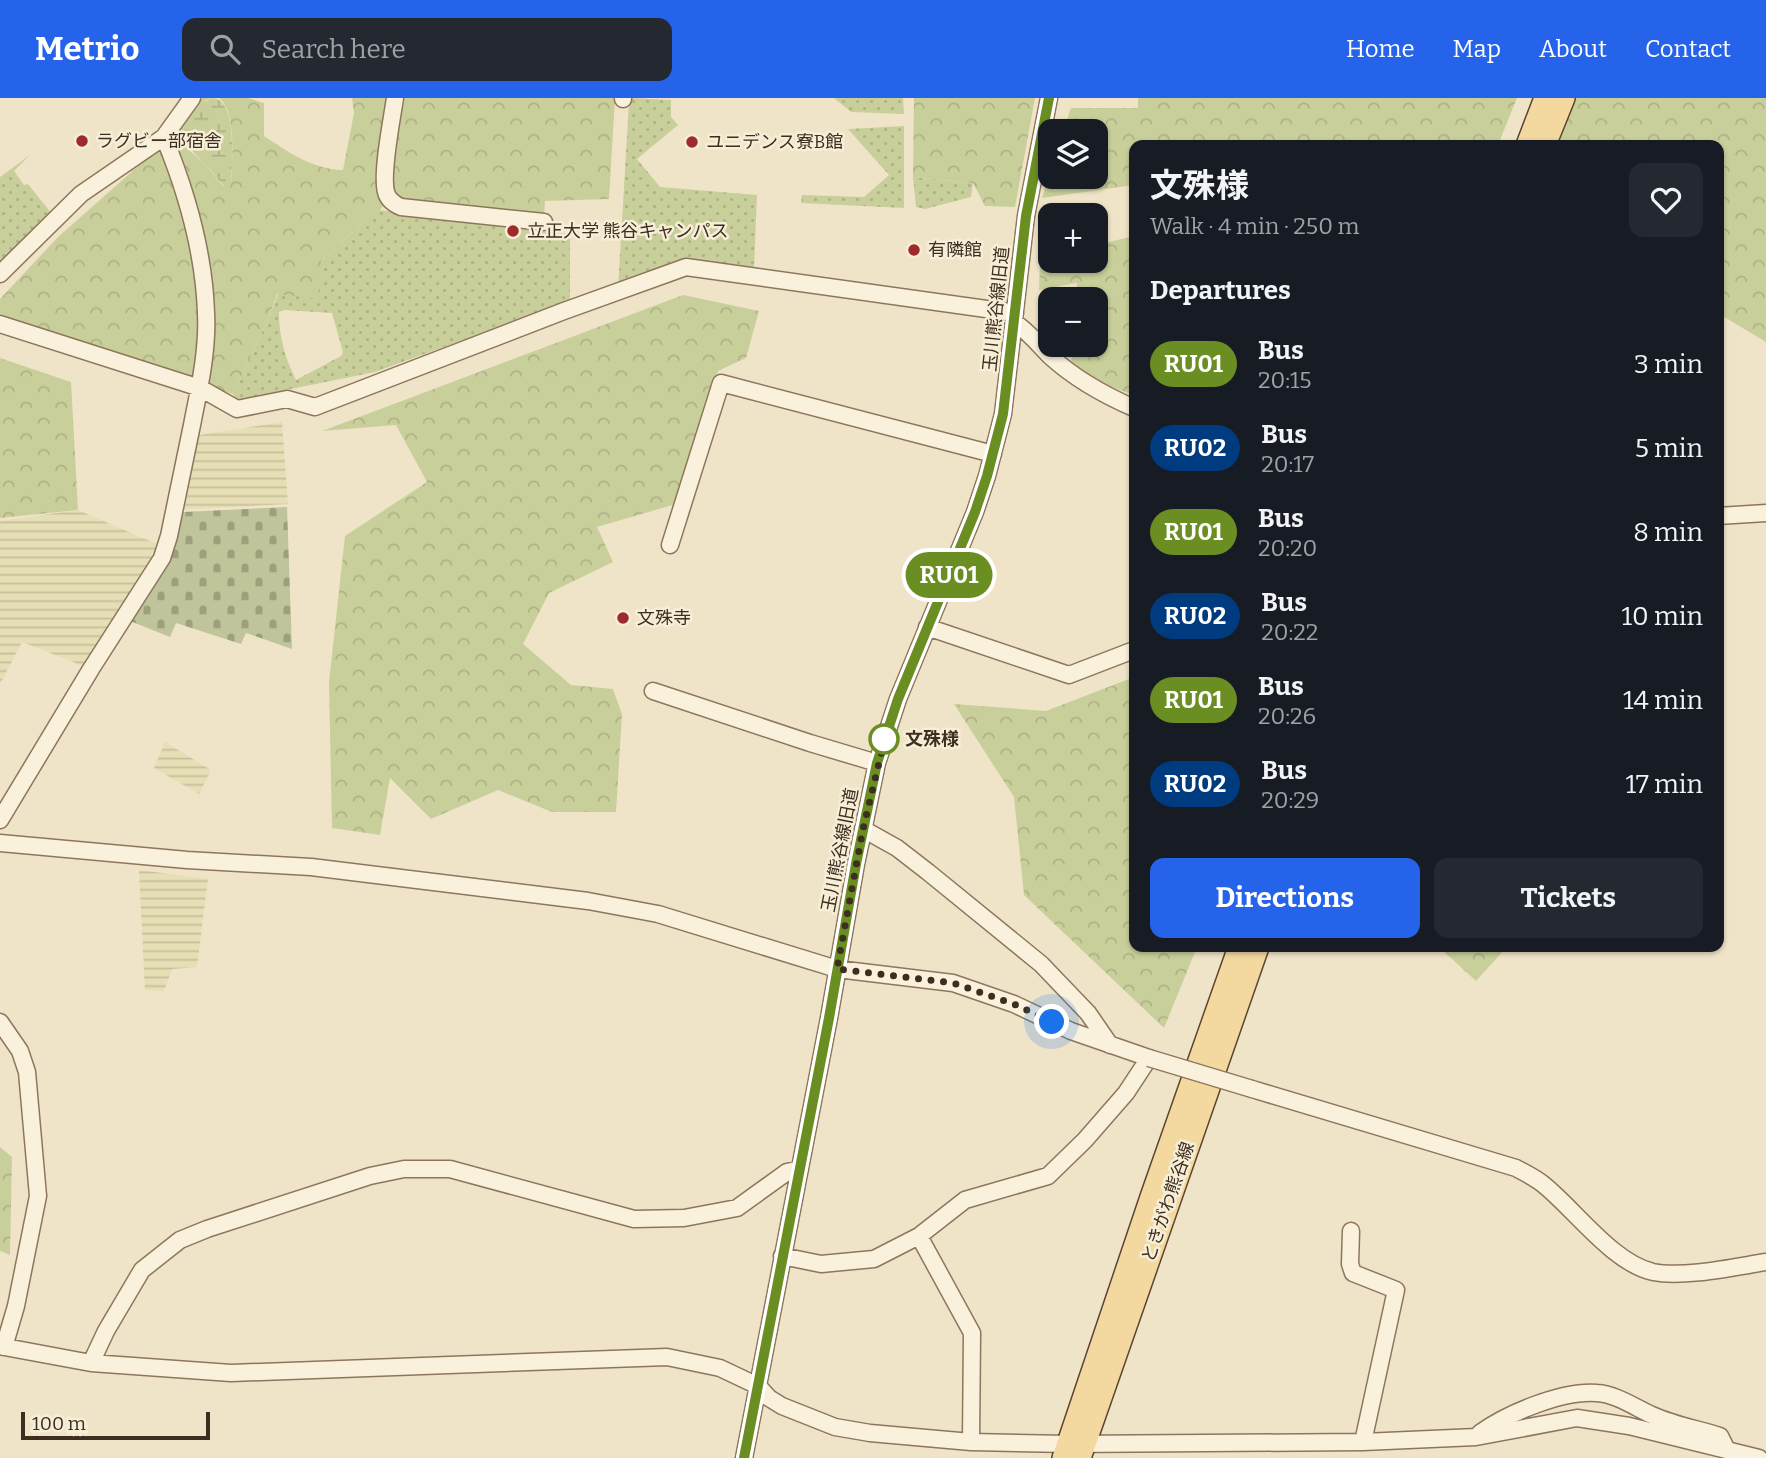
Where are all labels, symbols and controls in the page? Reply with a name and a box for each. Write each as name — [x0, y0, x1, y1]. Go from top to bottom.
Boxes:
search box — [182, 18, 672, 81]
text: Metrio — [35, 29, 140, 69]
icon: search — [206, 30, 244, 68]
text: Search here — [262, 34, 406, 65]
text: Home — [1346, 35, 1415, 63]
text: Map — [1453, 35, 1501, 63]
text: About — [1539, 35, 1607, 63]
text: Contact — [1645, 35, 1731, 63]
map controls — [1038, 119, 1108, 357]
button: layers — [1038, 119, 1108, 189]
place label: ラグビー部宿舎 — [96, 130, 222, 152]
place label: ユニデンス寮B館 — [706, 131, 843, 153]
marker: ラグビー部宿舎 — [74, 133, 90, 149]
marker: ユニデンス寮B館 — [684, 134, 700, 150]
button: heart — [1629, 163, 1703, 237]
text: 文殊様 — [1150, 166, 1249, 206]
button: + — [1038, 203, 1108, 273]
text: Walk · 4 min · 250 m — [1150, 212, 1359, 240]
place label: 立正大学 熊谷キャンパス — [527, 220, 729, 242]
marker: 立正大学 熊谷キャンパス — [505, 223, 521, 239]
place label: 有隣館 — [928, 239, 982, 261]
marker: 有隣館 — [906, 242, 922, 258]
street label: 玉川熊谷線旧道 — [978, 245, 1014, 373]
text: Departures — [1150, 275, 1291, 306]
button: − — [1038, 287, 1108, 357]
text: Bus — [1258, 335, 1304, 366]
text: 3 min — [1634, 349, 1703, 380]
text: RU01 — [1164, 350, 1223, 378]
text: 20:15 — [1258, 366, 1312, 394]
text: Bus — [1261, 419, 1307, 450]
text: 5 min — [1635, 433, 1703, 464]
text: RU02 — [1164, 434, 1226, 462]
text: 20:17 — [1261, 450, 1314, 478]
text: Bus — [1258, 503, 1304, 534]
text: 8 min — [1633, 517, 1703, 548]
text: RU01 — [1164, 518, 1223, 546]
text: 20:20 — [1258, 534, 1317, 562]
line badge: RU01 — [900, 552, 998, 598]
text: RU01 — [920, 561, 978, 589]
text: Bus — [1261, 587, 1307, 618]
text: 10 min — [1622, 601, 1703, 632]
text: RU02 — [1164, 602, 1226, 630]
place label: 文殊寺 — [637, 607, 691, 629]
marker: 文殊寺 — [615, 610, 631, 626]
text: 20:22 — [1261, 618, 1318, 646]
text: Bus — [1258, 671, 1304, 702]
text: 14 min — [1623, 685, 1703, 716]
text: RU01 — [1164, 686, 1223, 714]
text: 20:26 — [1258, 702, 1316, 730]
marker: 文殊様 — [869, 724, 899, 754]
place label: 文殊様 — [905, 728, 959, 750]
text: Bus — [1261, 755, 1307, 786]
text: 17 min — [1625, 769, 1703, 800]
text: RU02 — [1164, 770, 1226, 798]
street label: 玉川熊谷線旧道 — [817, 786, 863, 914]
text: 20:29 — [1261, 786, 1319, 814]
button: Directions — [1150, 858, 1420, 938]
button: Tickets — [1434, 858, 1703, 938]
your location — [1034, 1004, 1069, 1039]
street label: ときがわ熊谷線 — [1137, 1139, 1199, 1265]
scale bar — [21, 1409, 210, 1441]
text: 100 m — [32, 1412, 86, 1435]

